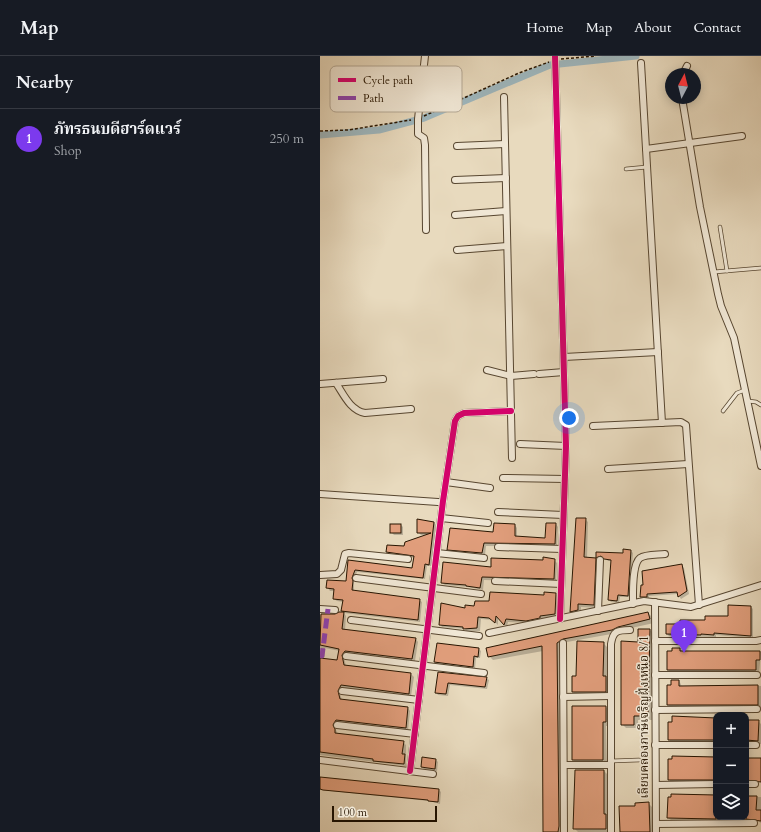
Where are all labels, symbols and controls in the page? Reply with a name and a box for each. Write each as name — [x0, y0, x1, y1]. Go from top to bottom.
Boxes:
text: Map — [20, 15, 59, 41]
text: Home — [526, 18, 564, 37]
text: Map — [586, 18, 612, 37]
text: About — [634, 18, 671, 37]
text: Contact — [693, 18, 741, 37]
legend — [330, 66, 462, 112]
north arrow — [665, 68, 701, 104]
text: Nearby — [16, 71, 73, 94]
text: Cycle path — [363, 73, 413, 88]
text: Path — [363, 91, 384, 106]
text: ภัทรธนบดีฮาร์ดแวร์ — [54, 119, 181, 139]
text: 1 — [26, 130, 32, 148]
text: 250 m — [270, 130, 304, 148]
text: Shop — [54, 142, 82, 160]
your location — [559, 408, 579, 428]
pin: 1 — [671, 620, 697, 653]
street label: เลียบคลองภาษีเจริญฝั่งเหนือ 8/1 — [635, 636, 652, 798]
map controls — [713, 712, 749, 820]
button: + — [713, 712, 749, 748]
button: − — [713, 748, 749, 784]
button: layers — [713, 784, 749, 820]
scale bar — [332, 804, 437, 823]
text: 100 m — [338, 805, 367, 820]

